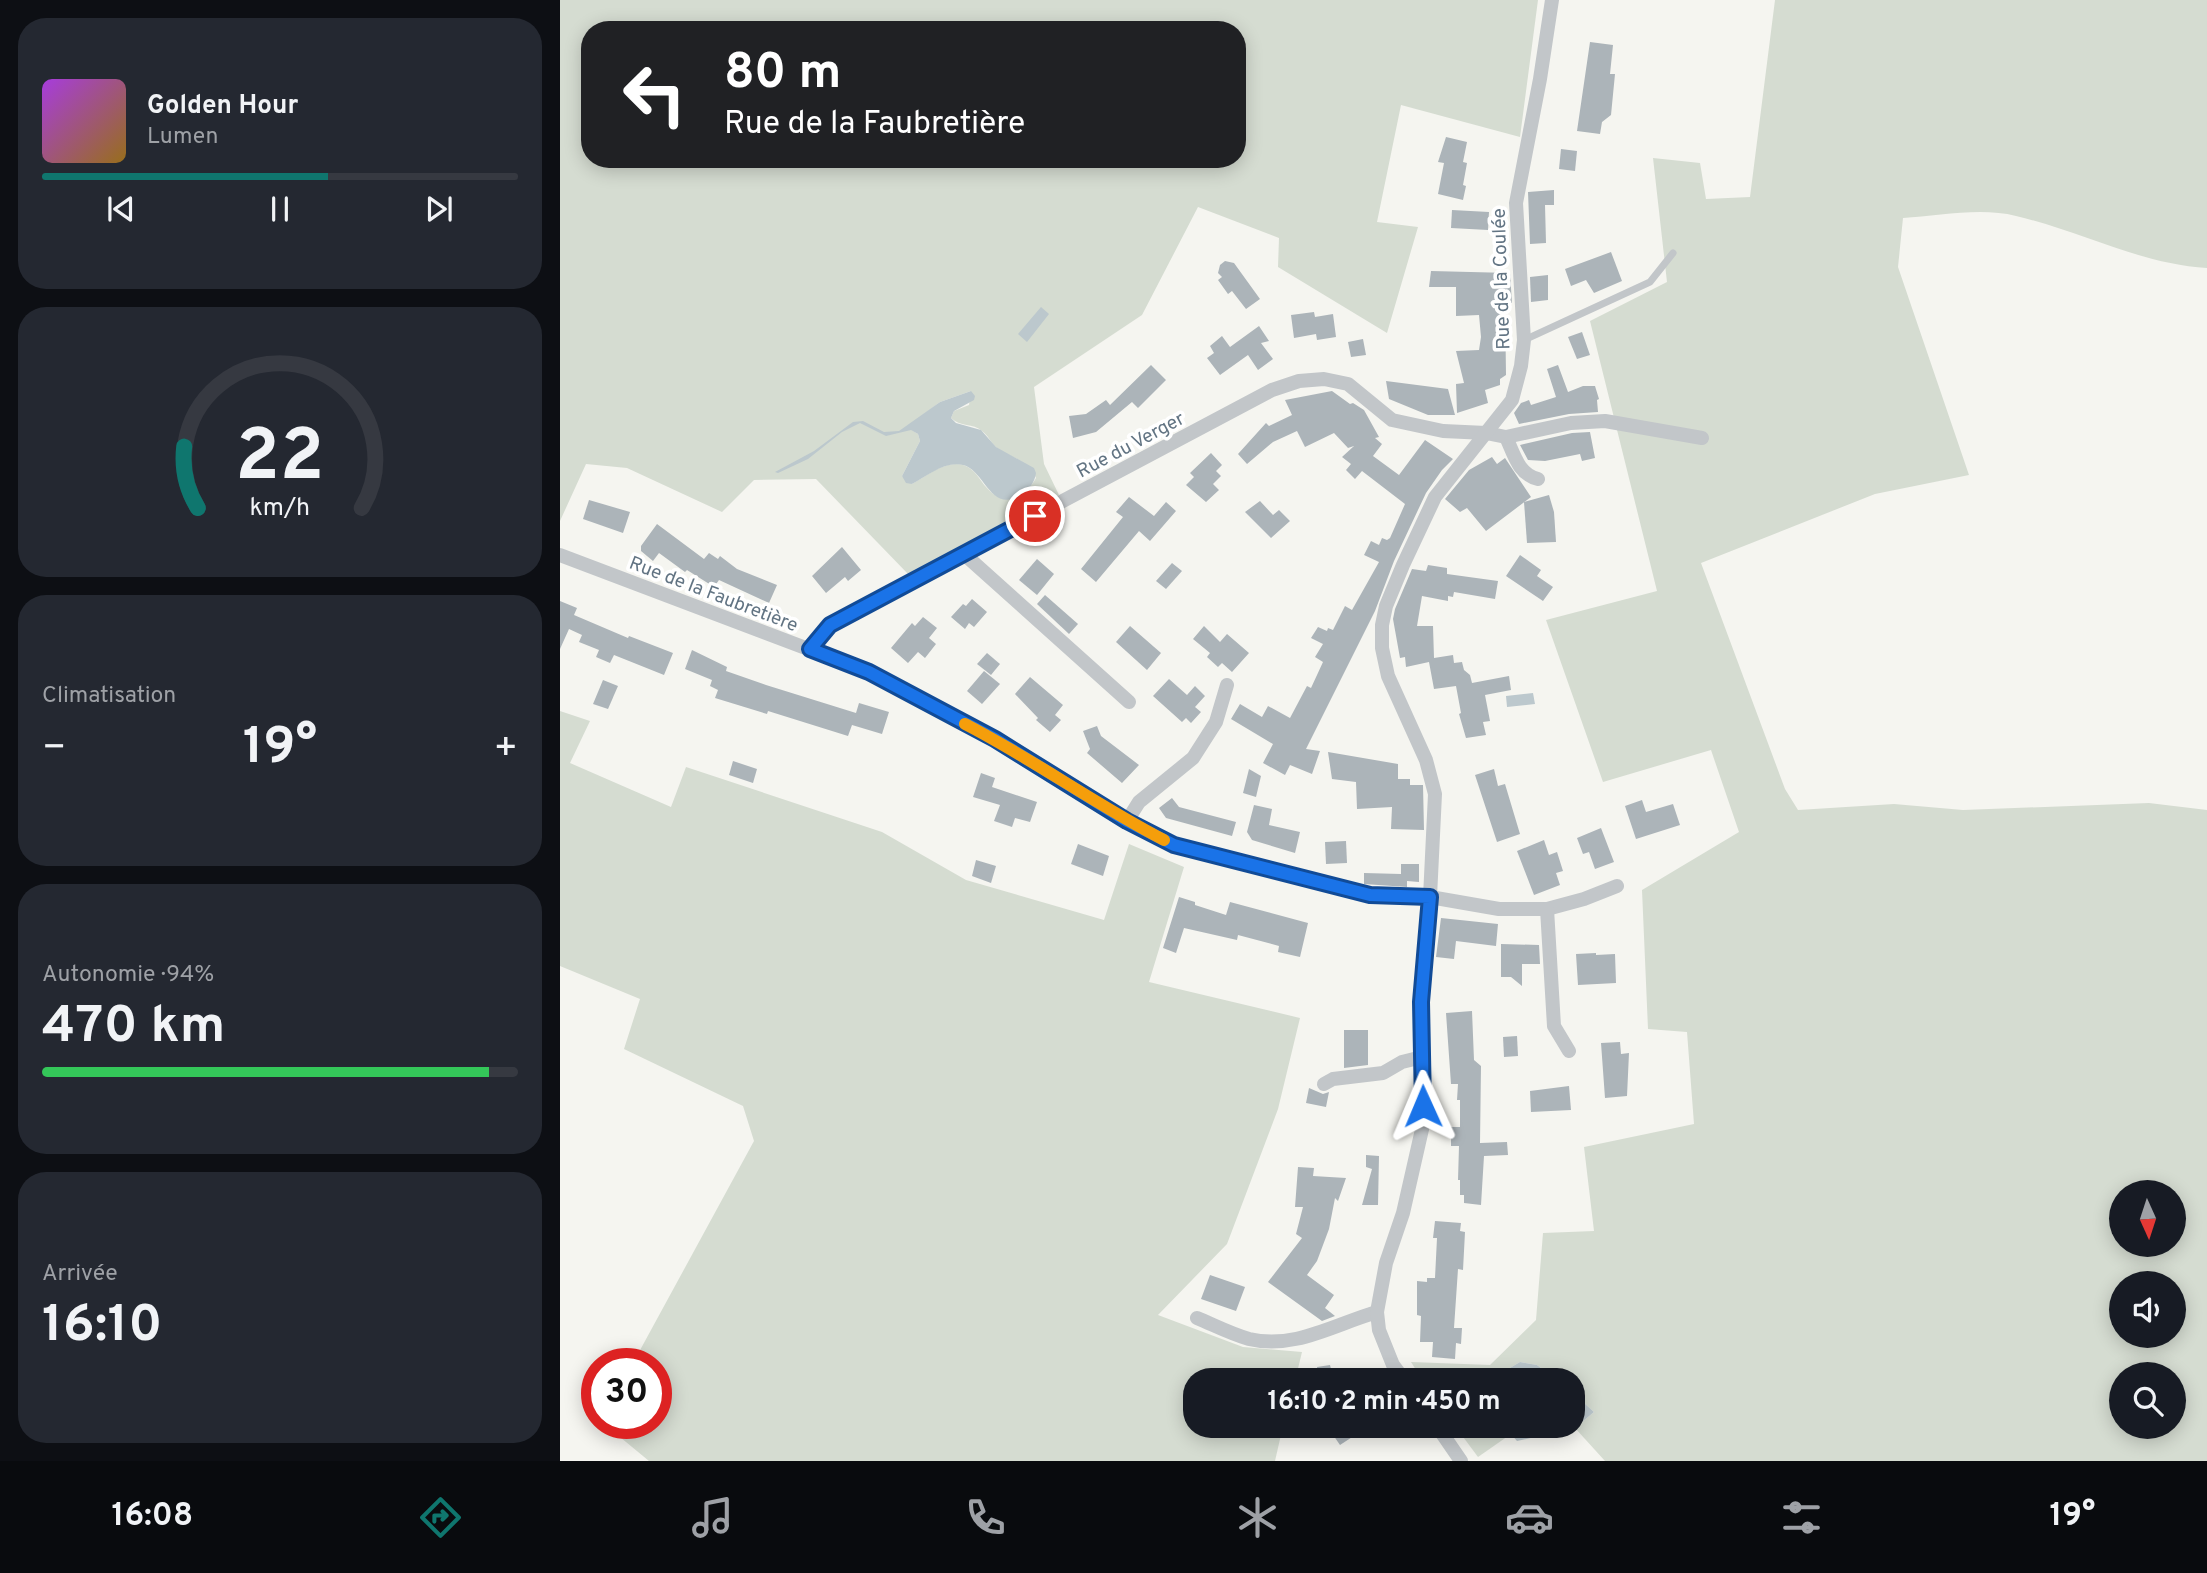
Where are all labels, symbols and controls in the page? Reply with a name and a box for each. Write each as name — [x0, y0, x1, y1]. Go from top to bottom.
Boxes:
text: 80 m — [724, 44, 841, 106]
icon: left — [609, 49, 700, 140]
text: Golden Hour — [147, 90, 298, 123]
text: Rue de la Faubretière — [724, 105, 1025, 145]
text: Lumen — [147, 123, 218, 152]
icon: previous — [102, 190, 140, 228]
icon: pause — [261, 190, 299, 228]
icon: next — [420, 190, 458, 228]
street label: Rue de la Coulée — [1488, 208, 1516, 350]
street label: Rue du Verger — [1073, 407, 1190, 484]
text: 22 — [235, 414, 325, 506]
pin — [1005, 486, 1065, 546]
text: km/h — [250, 493, 310, 525]
icon: arrive — [1016, 497, 1054, 535]
street label: Rue de la Faubretière — [626, 552, 801, 638]
text: Climatisation — [42, 682, 176, 711]
text: 19° — [243, 716, 317, 782]
text: − — [42, 725, 67, 774]
text: + — [493, 725, 518, 774]
text: Autonomie · 94% — [42, 961, 214, 990]
text: 470 km — [42, 995, 225, 1061]
position arrow — [1386, 1069, 1460, 1143]
north arrow — [2109, 1180, 2186, 1256]
map controls — [2109, 1180, 2186, 1439]
text: Arrivée — [42, 1260, 118, 1289]
button: sound — [2109, 1271, 2186, 1348]
text: 16:10 — [42, 1294, 162, 1360]
speed limit sign: 30 — [581, 1348, 672, 1439]
button: search — [2109, 1362, 2186, 1439]
text: 16:10 · 2 min · 450 m — [1267, 1386, 1501, 1419]
icon: directions — [416, 1493, 465, 1542]
icon: music — [688, 1493, 737, 1542]
icon: phone — [961, 1493, 1010, 1542]
icon: climate — [1233, 1493, 1282, 1542]
icon: car — [1505, 1493, 1554, 1542]
icon: filters — [1777, 1493, 1826, 1542]
text: 16:08 — [112, 1497, 193, 1537]
text: 19° — [2050, 1497, 2095, 1537]

